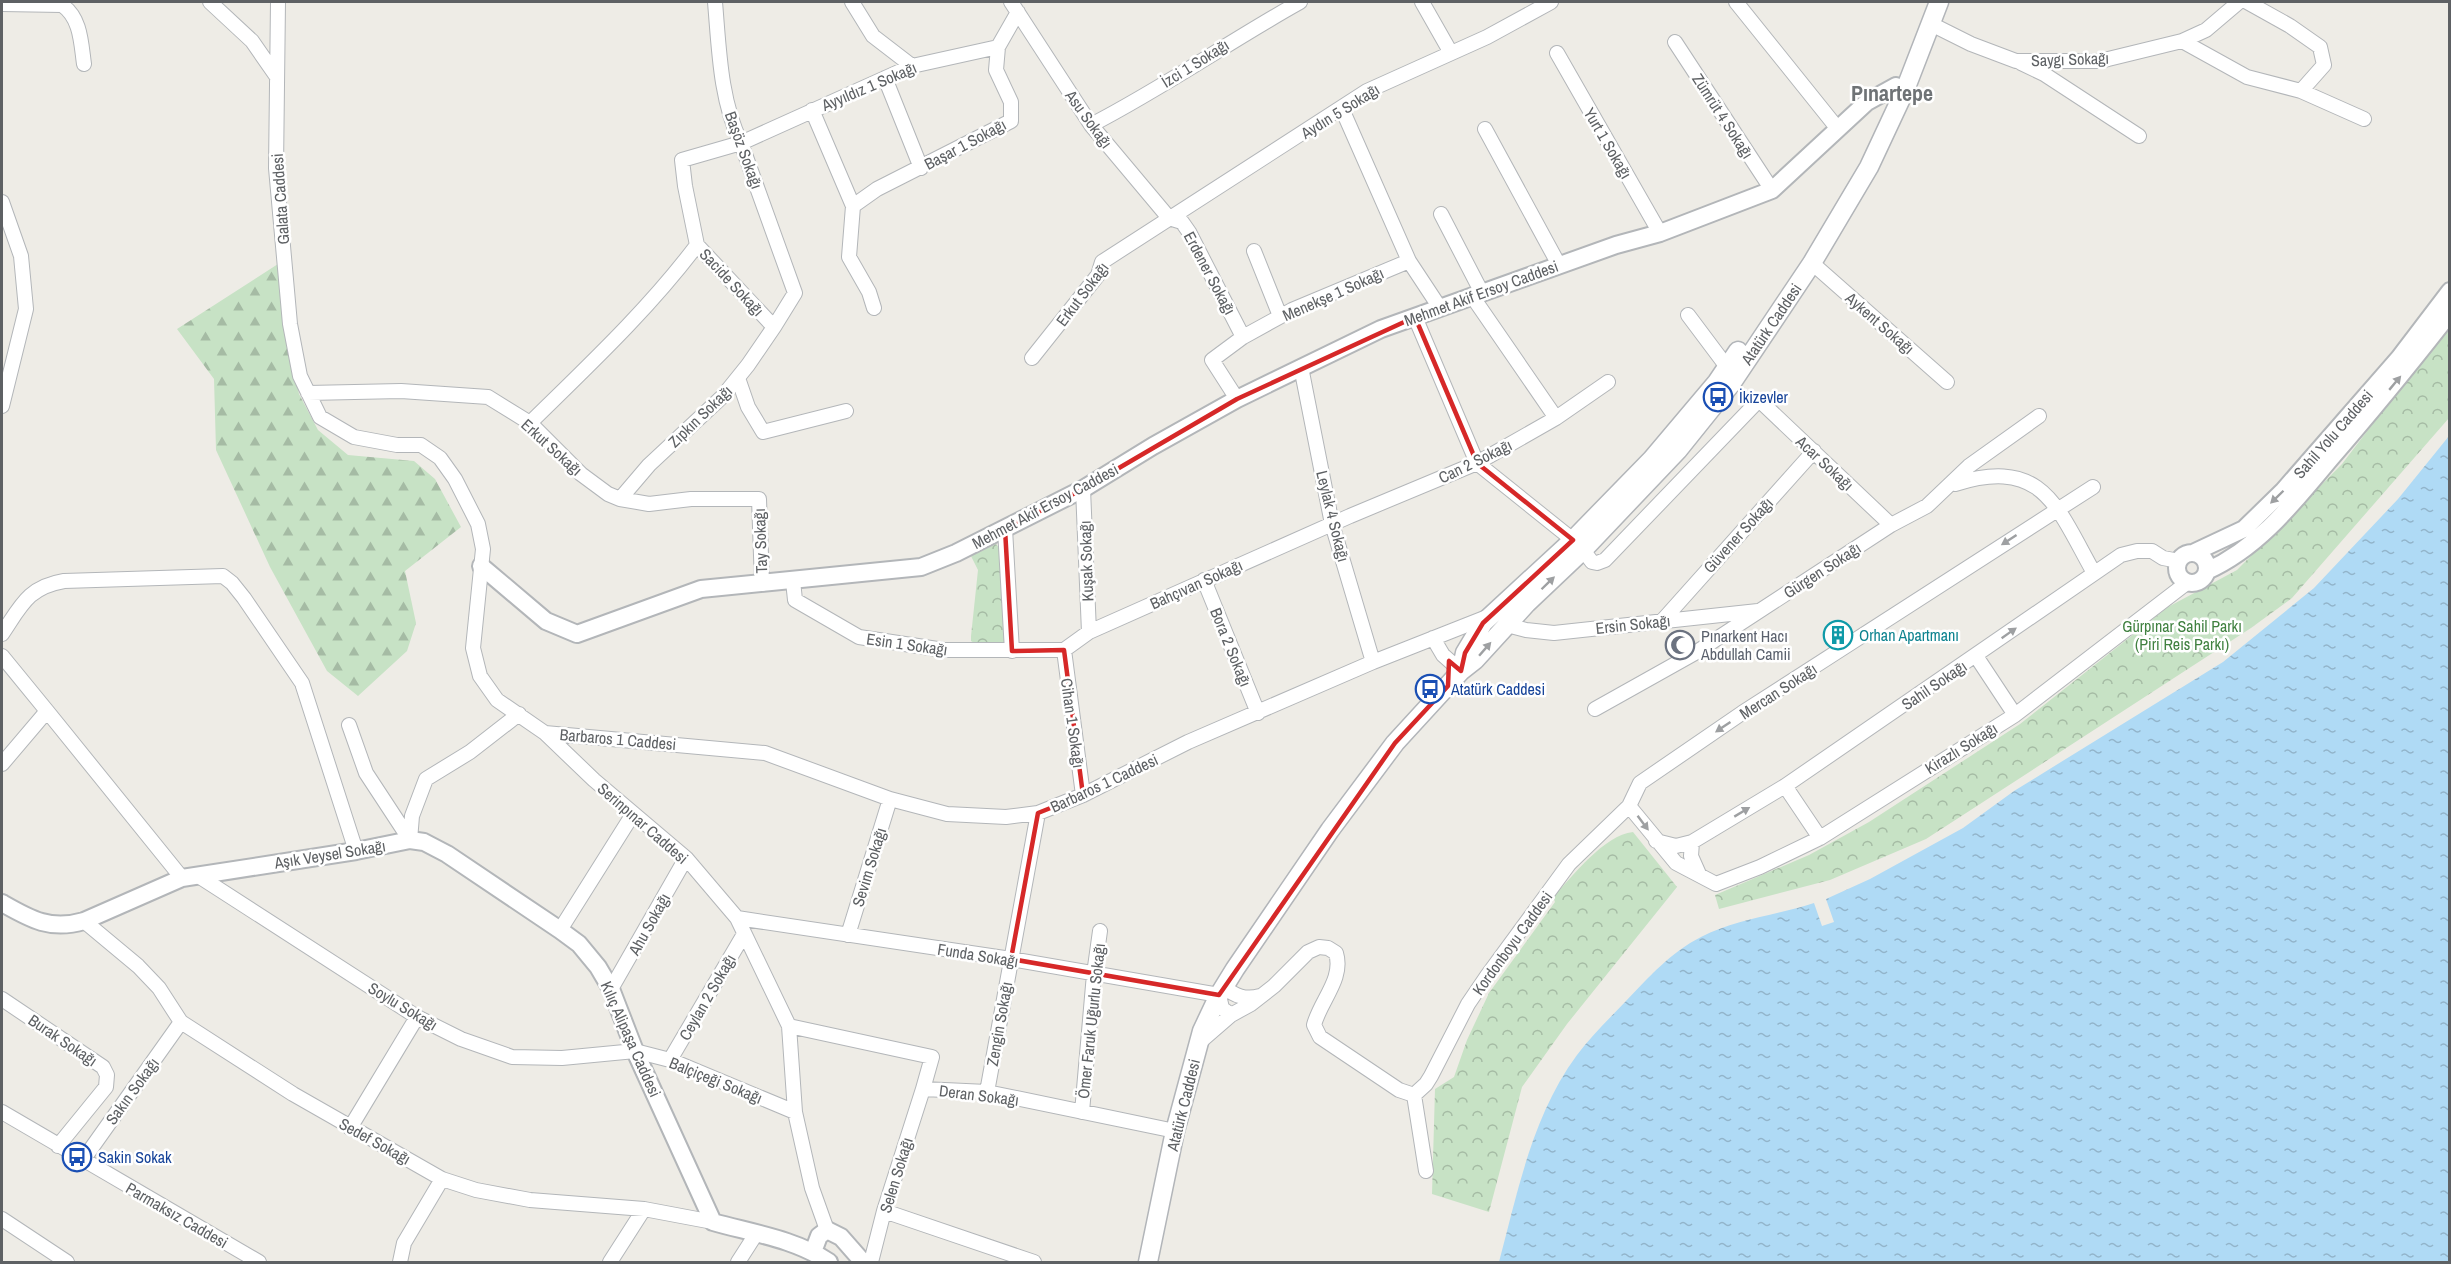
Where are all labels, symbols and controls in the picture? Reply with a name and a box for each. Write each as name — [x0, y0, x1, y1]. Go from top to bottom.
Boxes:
street label: İzci 1 Sokağı — [1157, 34, 1233, 92]
street label: Saygı Sokağı — [2031, 47, 2109, 71]
street label: Ayyıldız 1 Sokağı — [817, 56, 920, 116]
street label: Zümrüt 4 Sokağı — [1687, 69, 1759, 163]
street label: Aydın 5 Sokağı — [1296, 78, 1383, 144]
district label: Pınartepe — [1851, 78, 1933, 108]
street label: Asu Sokağı — [1060, 85, 1118, 153]
street label: Yurt 1 Sokağı — [1579, 103, 1637, 183]
street label: Başöz Sokağı — [720, 108, 768, 192]
street label: Başar 1 Sokağı — [920, 113, 1010, 175]
street label: Galata Caddesi — [266, 153, 294, 245]
street label: Erdener Sokağı — [1179, 228, 1241, 318]
street label: Sacide Sokağı — [695, 243, 769, 321]
street label: Mehmet Akif Ersoy Caddesi — [1401, 255, 1561, 331]
street label: Erkut Sokağı — [1051, 257, 1113, 331]
street label: Menekşe 1 Sokağı — [1279, 262, 1387, 326]
street label: Atatürk Caddesi — [1735, 279, 1806, 370]
street label: Aykent Sokağı — [1840, 286, 1919, 359]
one-way arrow — [2388, 375, 2401, 391]
street label: Zıpkın Sokağı — [663, 380, 737, 452]
bus stop icon: İkizevler — [1702, 381, 1734, 413]
street label: Sahil Yolu Caddesi — [2288, 385, 2378, 483]
place label: İkizevler — [1739, 386, 1788, 408]
street label: Erkut Sokağı — [517, 414, 587, 480]
street label: Acar Sokağı — [1791, 430, 1859, 495]
street label: Can 2 Sokağı — [1434, 434, 1516, 488]
street label: Mehmet Akif Ersoy Caddesi — [968, 458, 1122, 554]
street label: Leylak 4 Sokağı — [1311, 468, 1355, 564]
one-way arrow — [2269, 490, 2284, 504]
street label: Güvener Sokağı — [1698, 492, 1778, 578]
street label: Tay Sokağı — [748, 508, 772, 574]
street label: Kuşak Sokağı — [1074, 520, 1098, 602]
one-way arrow — [2002, 534, 2018, 546]
street label: Gürgen Sokağı — [1779, 537, 1865, 603]
street label: Bahçıvan Sokağı — [1146, 554, 1246, 614]
one-way arrow — [1541, 576, 1556, 590]
street label: Bora 2 Sokağı — [1205, 604, 1257, 690]
street label: Ersin Sokağı — [1594, 609, 1672, 639]
park label: Gürpınar Sahil Parkı (Piri Reis Parkı) — [2122, 615, 2242, 655]
building icon: Orhan Apartmanı — [1822, 619, 1854, 651]
place label: Orhan Apartmanı — [1859, 624, 1959, 646]
place label: Pınarkent Hacı Abdullah Camii — [1700, 625, 1791, 665]
street label: Esin 1 Sokağı — [865, 627, 949, 661]
one-way arrow — [2000, 627, 2016, 639]
mosque icon: Pınarkent Hacı Abdullah Camii — [1664, 629, 1696, 661]
one-way arrow — [1478, 642, 1491, 657]
street label: Sahil Sokağı — [1897, 655, 1971, 715]
street label: Mercan Sokağı — [1735, 658, 1821, 724]
bus stop icon: Atatürk Caddesi — [1414, 673, 1446, 705]
street label: Cihan 1 Sokağı — [1056, 677, 1090, 769]
place label: Atatürk Caddesi — [1450, 678, 1545, 700]
street label: Kirazlı Sokağı — [1921, 717, 2001, 779]
one-way arrow — [1715, 721, 1731, 733]
street label: Barbaros 1 Caddesi — [559, 723, 677, 755]
street label: Barbaros 1 Caddesi — [1046, 748, 1162, 818]
street label: Serinpınar Caddesi — [593, 777, 693, 869]
one-way arrow — [1734, 806, 1750, 817]
one-way arrow — [1637, 815, 1649, 831]
street label: Sevim Sokağı — [847, 825, 891, 909]
street label: Aşık Veysel Sokağı — [272, 834, 387, 874]
street label: Kordonboyu Caddesi — [1467, 887, 1557, 999]
street label: Ahu Sokağı — [622, 889, 675, 960]
street label: Funda Sokağı — [936, 938, 1020, 972]
street label: Ömer Faruk Uğurlu Sokağı — [1072, 942, 1110, 1100]
street label: Ceylan 2 Sokağı — [673, 950, 741, 1044]
street label: Soylu Sokağı — [364, 977, 442, 1035]
street label: Kılıç Alipaşa Caddesi — [596, 978, 666, 1100]
street label: Zengin Sokağı — [981, 980, 1017, 1068]
street label: Burak Sokağı — [24, 1009, 102, 1071]
street label: Balçiçeği Sokağı — [666, 1051, 766, 1109]
street label: Sakın Sokağı — [100, 1053, 164, 1129]
street label: Atatürk Caddesi — [1161, 1057, 1205, 1154]
street label: Deran Sokağı — [938, 1079, 1020, 1111]
street label: Sedef Sokağı — [335, 1112, 415, 1170]
street label: Selen Sokağı — [874, 1134, 918, 1216]
bus stop icon: Sakin Sokak — [61, 1141, 93, 1173]
place label: Sakin Sokak — [98, 1146, 172, 1168]
street label: Parmaksız Caddesi — [122, 1177, 232, 1253]

